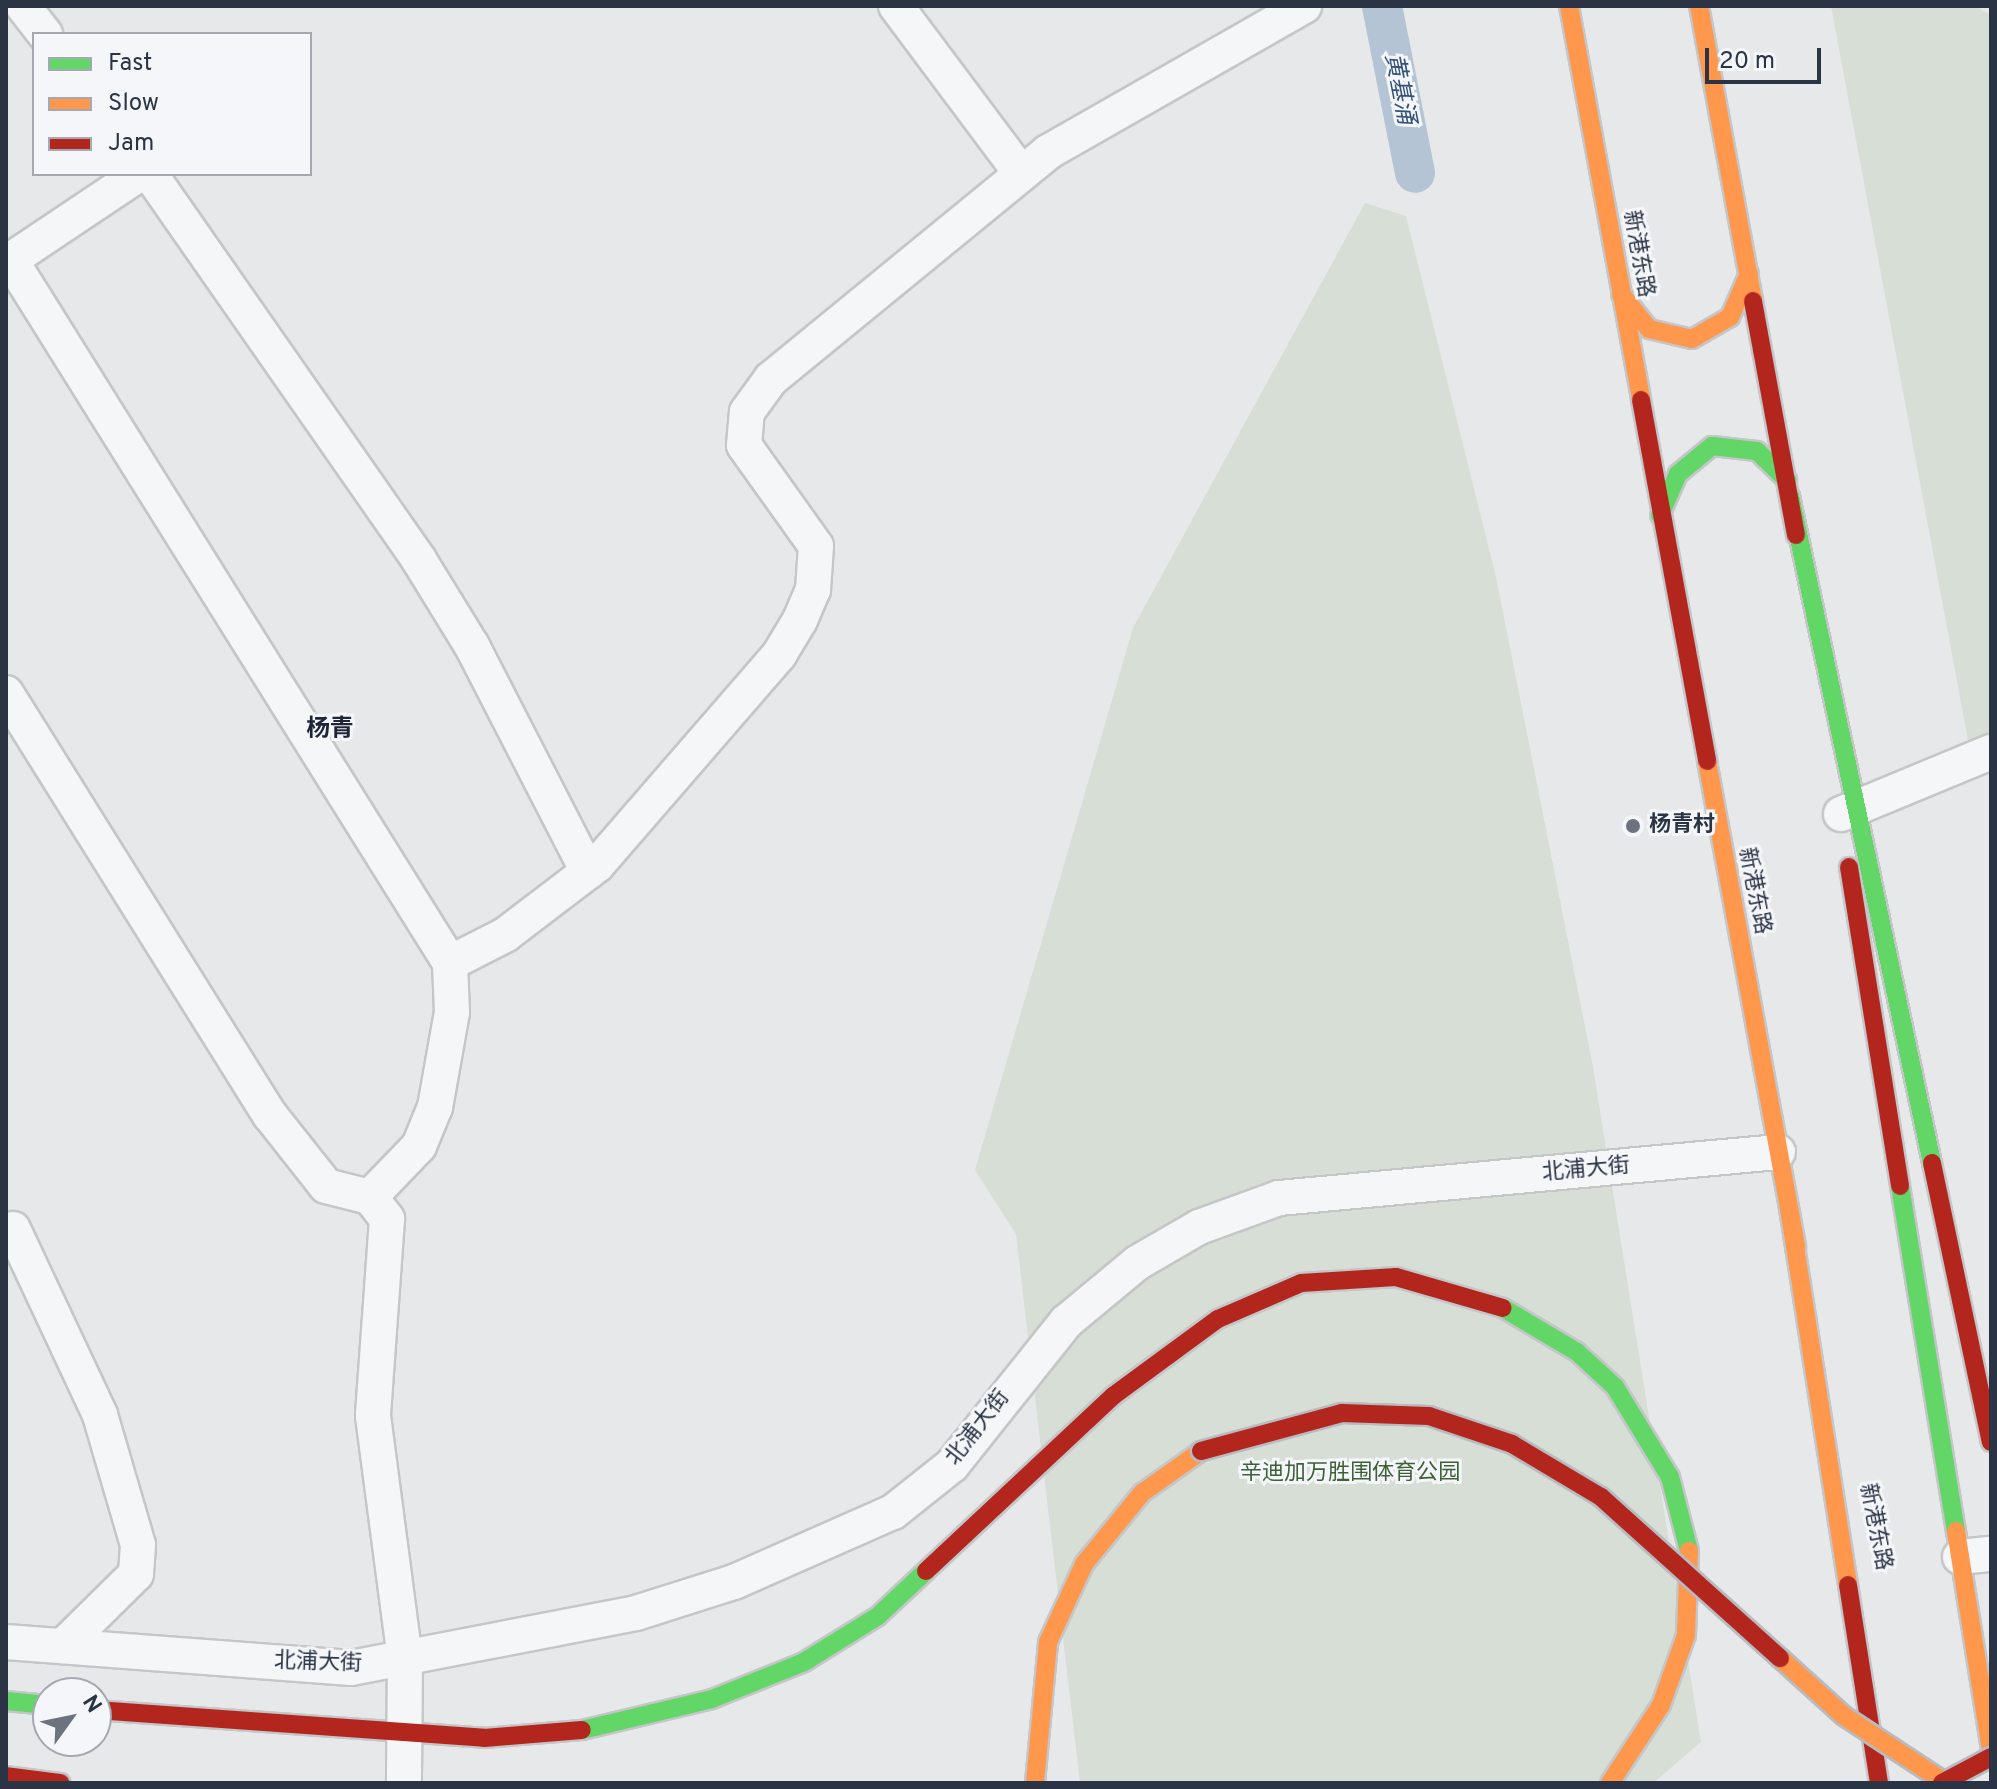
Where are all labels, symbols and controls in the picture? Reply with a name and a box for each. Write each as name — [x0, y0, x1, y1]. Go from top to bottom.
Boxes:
legend — [32, 32, 312, 176]
scale bar — [1709, 32, 1825, 82]
text: 20 m — [1719, 47, 1775, 77]
text: Fast — [108, 49, 152, 79]
water label: 黄基涌 — [1377, 51, 1419, 127]
text: Slow — [108, 89, 159, 119]
text: Jam — [108, 129, 154, 159]
street label: 新港东路 — [1617, 208, 1659, 300]
district label: 杨青 — [306, 717, 354, 745]
place label: 杨青村 — [1649, 813, 1715, 839]
marker: 杨青村 — [1624, 817, 1642, 835]
street label: 新港东路 — [1733, 845, 1775, 937]
street label: 北浦大街 — [1541, 1153, 1631, 1187]
street label: 北浦大街 — [941, 1385, 1015, 1471]
park label: 辛迪加万胜围体育公园 — [1240, 1461, 1460, 1487]
street label: 新港东路 — [1854, 1481, 1896, 1573]
street label: 北浦大街 — [274, 1648, 362, 1678]
north arrow — [32, 1677, 112, 1757]
text: N — [75, 1691, 106, 1719]

